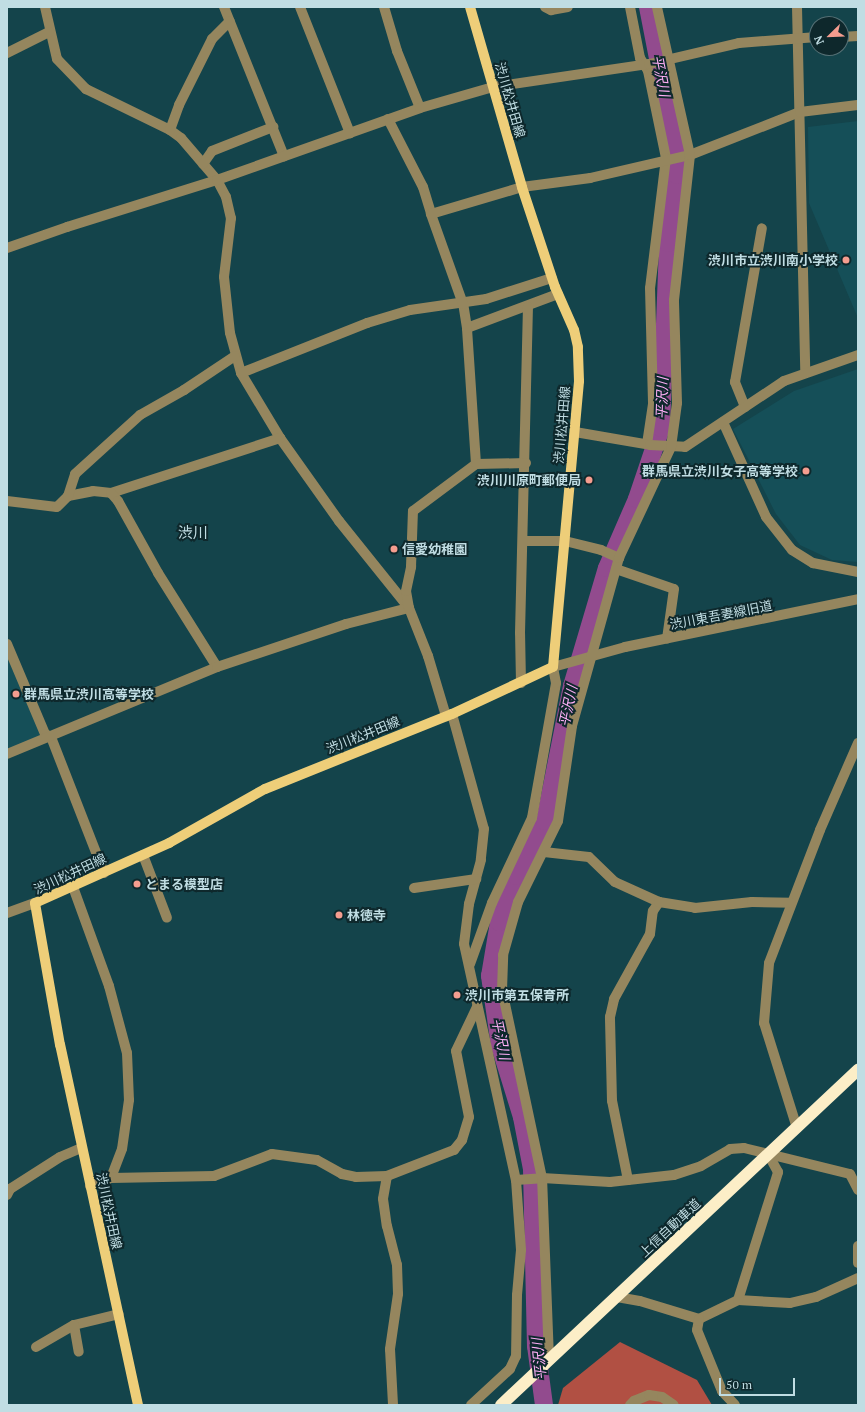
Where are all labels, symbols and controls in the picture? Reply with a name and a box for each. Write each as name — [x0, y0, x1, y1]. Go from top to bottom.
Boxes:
north arrow — [809, 16, 849, 56]
text: N — [811, 34, 827, 47]
water label: 平沢川 — [649, 54, 673, 98]
street label: 渋川松井田線 — [492, 60, 528, 140]
place label: 渋川市立渋川南小学校 — [708, 252, 838, 268]
marker: 渋川市立渋川南小学校 — [841, 255, 851, 265]
water label: 平沢川 — [653, 377, 671, 419]
street label: 渋川松井田線 — [551, 385, 573, 465]
place label: 群馬県立渋川女子高等学校 — [642, 463, 798, 479]
marker: 群馬県立渋川女子高等学校 — [801, 466, 811, 476]
place label: 渋川川原町郵便局 — [477, 472, 581, 488]
marker: 渋川川原町郵便局 — [584, 475, 594, 485]
district label: 渋川 — [178, 524, 208, 542]
place label: 信愛幼稚園 — [402, 541, 467, 557]
marker: 信愛幼稚園 — [389, 544, 399, 554]
street label: 渋川東吾妻線旧道 — [668, 597, 774, 633]
water label: 平沢川 — [555, 684, 581, 728]
place label: 群馬県立渋川高等学校 — [24, 686, 154, 702]
marker: 群馬県立渋川高等学校 — [11, 689, 21, 699]
street label: 渋川松井田線 — [324, 713, 402, 757]
street label: 渋川松井田線 — [31, 850, 109, 898]
place label: とまる模型店 — [145, 876, 223, 892]
marker: とまる模型店 — [132, 879, 142, 889]
place label: 林徳寺 — [347, 907, 386, 923]
marker: 林徳寺 — [334, 910, 344, 920]
place label: 渋川市第五保育所 — [465, 987, 569, 1003]
marker: 渋川市第五保育所 — [452, 990, 462, 1000]
water label: 平沢川 — [488, 1017, 514, 1061]
street label: 渋川松井田線 — [93, 1171, 125, 1251]
street label: 上信自動車道 — [636, 1196, 704, 1260]
water label: 平沢川 — [528, 1337, 550, 1381]
scale bar — [721, 1370, 797, 1396]
text: 50 m — [726, 1377, 752, 1392]

